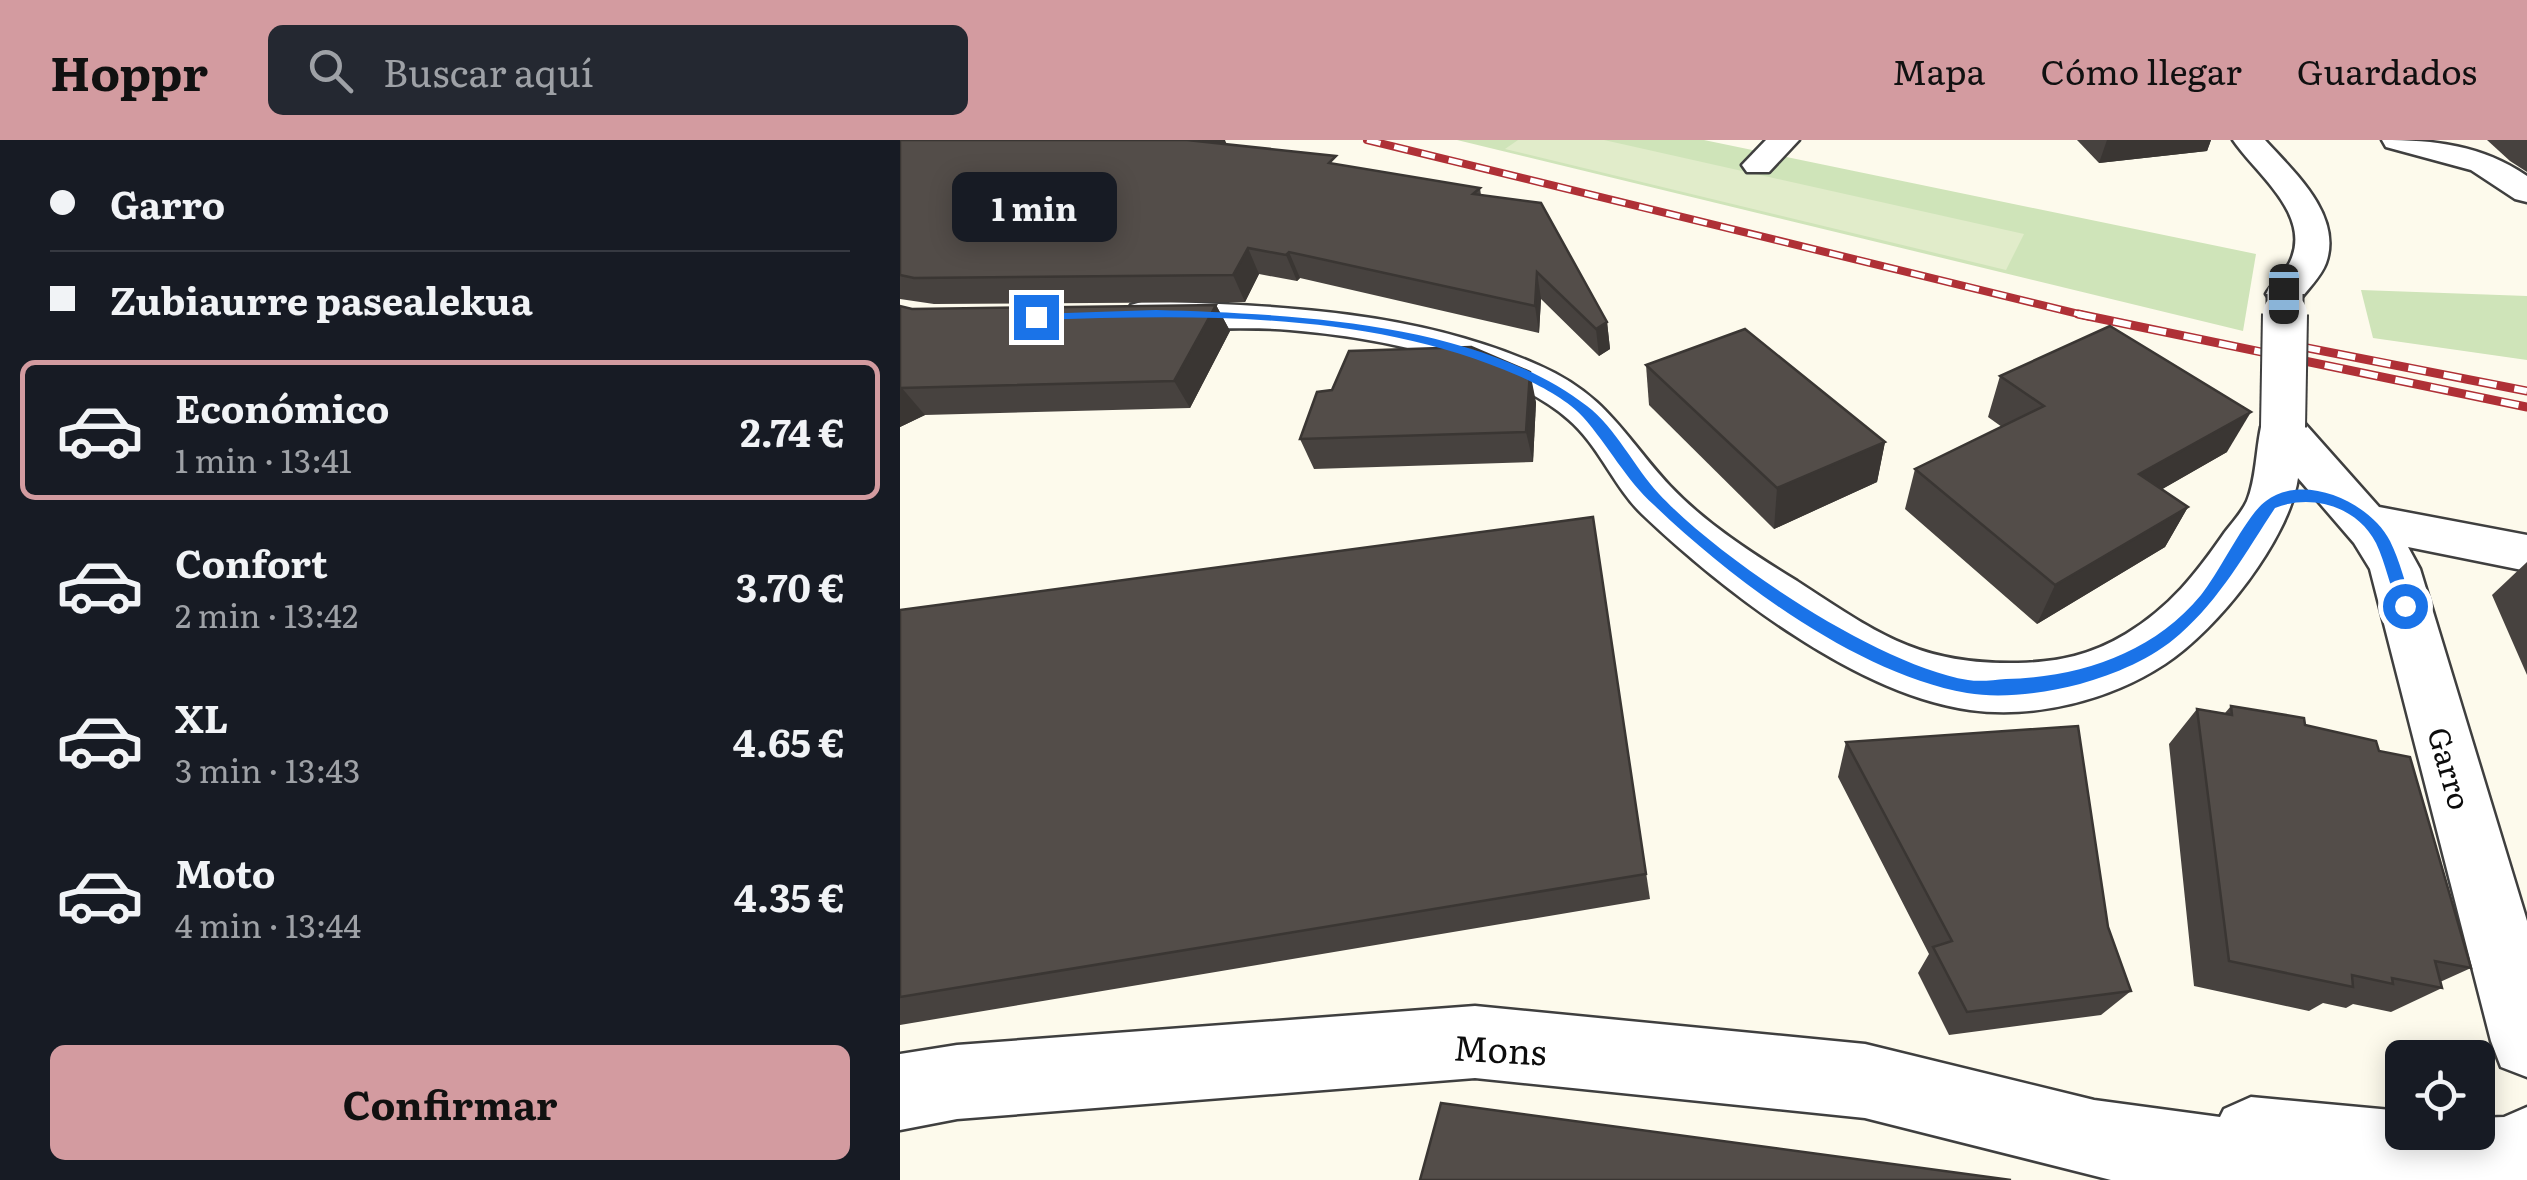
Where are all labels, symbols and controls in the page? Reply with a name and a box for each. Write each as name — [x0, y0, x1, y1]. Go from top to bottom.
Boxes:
search box — [268, 25, 968, 115]
text: Hoppr — [50, 35, 208, 106]
text: Buscar aquí — [383, 42, 593, 99]
icon: search — [303, 43, 358, 98]
text: Mapa — [1892, 44, 1985, 96]
text: Cómo llegar — [2040, 44, 2242, 96]
text: Guardados — [2297, 44, 2477, 96]
callout: 1 min — [954, 172, 1118, 242]
text: Garro — [110, 174, 225, 231]
text: 1 min — [992, 183, 1077, 231]
car — [2269, 264, 2299, 324]
text: Zubiaurre pasealekua — [110, 270, 533, 327]
route end — [1014, 295, 1059, 340]
text: Económico — [175, 378, 390, 435]
icon: car — [55, 385, 145, 475]
text: 2.74 € — [740, 402, 845, 459]
text: 1 min · 13:41 — [175, 435, 352, 483]
text: Confort — [175, 533, 328, 590]
icon: car — [55, 540, 145, 630]
text: 3.70 € — [736, 557, 845, 614]
route start — [2383, 584, 2428, 629]
text: 2 min · 13:42 — [175, 590, 358, 638]
text: XL — [175, 688, 228, 745]
icon: car — [55, 695, 145, 785]
text: 4.65 € — [733, 712, 845, 769]
street label: Garro — [2418, 722, 2484, 814]
text: 3 min · 13:43 — [175, 745, 360, 793]
text: Moto — [175, 843, 275, 900]
icon: car — [55, 850, 145, 940]
text: 4.35 € — [734, 867, 845, 924]
text: 4 min · 13:44 — [175, 900, 361, 948]
street label: Mons — [1452, 1020, 1548, 1076]
map controls — [2385, 1040, 2495, 1150]
button: locate — [2385, 1040, 2495, 1150]
button: Confirmar — [50, 1045, 850, 1160]

